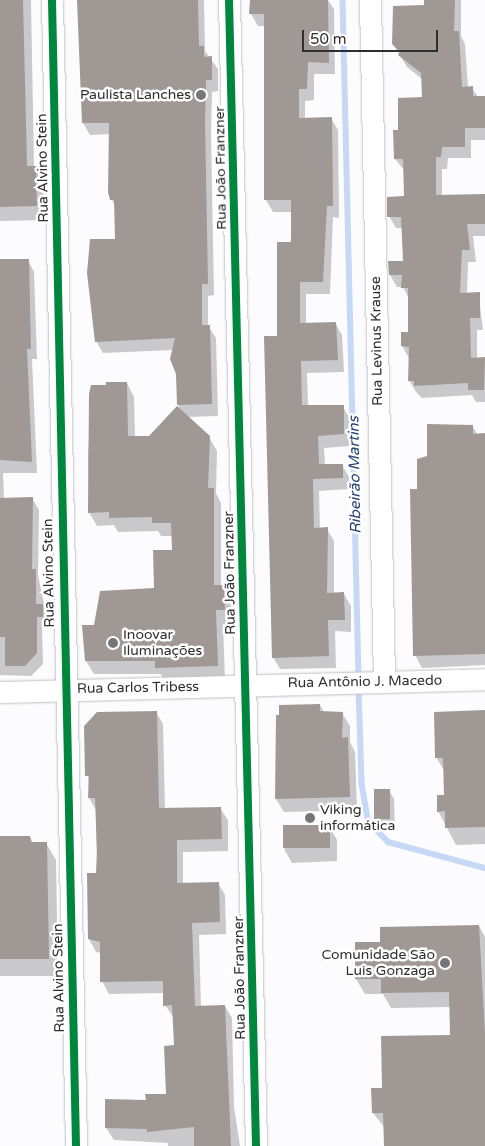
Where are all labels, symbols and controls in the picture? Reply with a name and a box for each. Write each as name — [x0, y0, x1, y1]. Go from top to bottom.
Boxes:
scale bar — [305, 20, 441, 52]
text: 50 m — [310, 30, 347, 48]
place label: Paulista Lanches — [80, 87, 191, 103]
marker: Paulista Lanches — [195, 89, 207, 101]
street label: Rua João Franzner — [212, 106, 230, 230]
street label: Rua Alvino Stein — [34, 113, 52, 223]
street label: Rua Levinus Krause — [367, 276, 387, 406]
water label: Ribeirão Martins — [345, 416, 365, 534]
street label: Rua João Franzner — [221, 511, 239, 635]
street label: Rua Alvino Stein — [40, 518, 58, 628]
place label: Inoovar Iluminações — [123, 627, 202, 660]
marker: Inoovar Iluminações — [107, 637, 119, 649]
street label: Rua Antônio J. Macedo — [288, 672, 442, 692]
street label: Rua Carlos Tribess — [77, 679, 199, 697]
place label: Viking informática — [320, 802, 395, 834]
marker: Viking informática — [304, 812, 316, 824]
street label: Rua João Franzner — [231, 916, 249, 1040]
street label: Rua Alvino Stein — [50, 923, 68, 1033]
place label: Comunidade São Luis Gonzaga — [322, 947, 435, 980]
marker: Comunidade São Luis Gonzaga — [439, 957, 451, 969]

